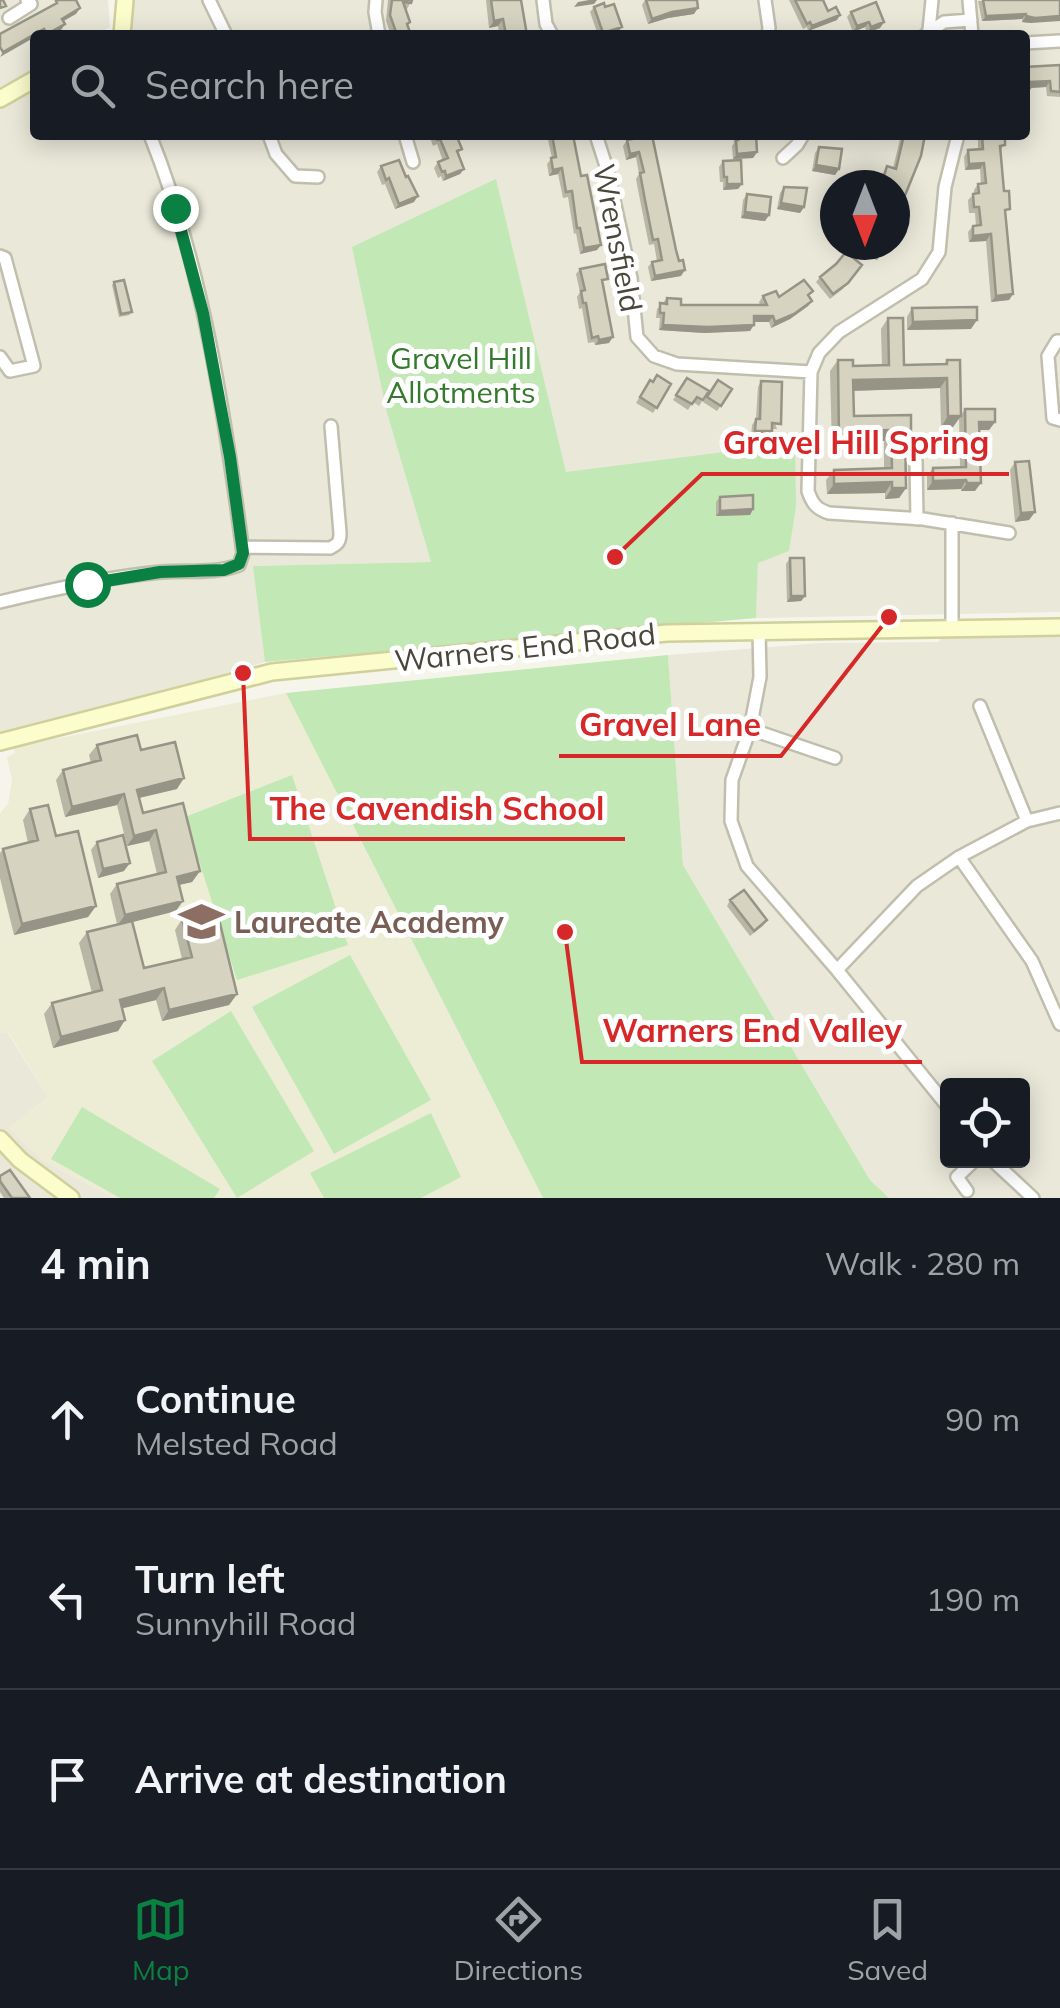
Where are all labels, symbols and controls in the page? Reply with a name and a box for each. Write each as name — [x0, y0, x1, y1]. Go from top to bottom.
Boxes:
search box — [30, 30, 1030, 140]
icon: search — [65, 58, 120, 113]
text: Search here — [145, 61, 354, 109]
street label: Wrensfield — [585, 161, 651, 315]
north arrow — [820, 170, 910, 260]
route end — [153, 186, 199, 232]
park label: Gravel Hill Allotments — [386, 339, 536, 411]
callout: Gravel Hill Spring — [702, 412, 1009, 474]
text: Gravel Hill Spring — [723, 422, 989, 462]
route start — [65, 562, 111, 608]
street label: Warners End Road — [392, 614, 658, 680]
callout: Gravel Lane — [559, 694, 781, 756]
text: Gravel Lane — [579, 704, 761, 744]
callout: The Cavendish School — [250, 777, 625, 839]
text: The Cavendish School — [270, 788, 604, 828]
school or university icon: Laureate Academy — [177, 898, 225, 946]
place label: Laureate Academy — [234, 903, 505, 941]
callout: Warners End Valley — [582, 1000, 922, 1062]
text: Warners End Valley — [602, 1010, 902, 1050]
map controls — [940, 1078, 1030, 1168]
button: locate — [940, 1078, 1030, 1168]
text: 4 min — [40, 1237, 151, 1290]
text: Walk · 280 m — [825, 1243, 1020, 1283]
text: Continue — [135, 1375, 296, 1423]
icon: ahead — [40, 1392, 95, 1447]
text: 90 m — [945, 1399, 1020, 1439]
text: Melsted Road — [135, 1423, 338, 1463]
text: Turn left — [135, 1555, 285, 1603]
icon: left — [40, 1572, 95, 1627]
text: 190 m — [926, 1579, 1020, 1619]
text: Sunnyhill Road — [135, 1603, 356, 1643]
icon: arrive — [40, 1752, 95, 1807]
text: Arrive at destination — [135, 1755, 507, 1803]
tab: Map — [132, 1892, 190, 1987]
tab: Directions — [454, 1892, 583, 1987]
tab: Saved — [847, 1892, 928, 1987]

